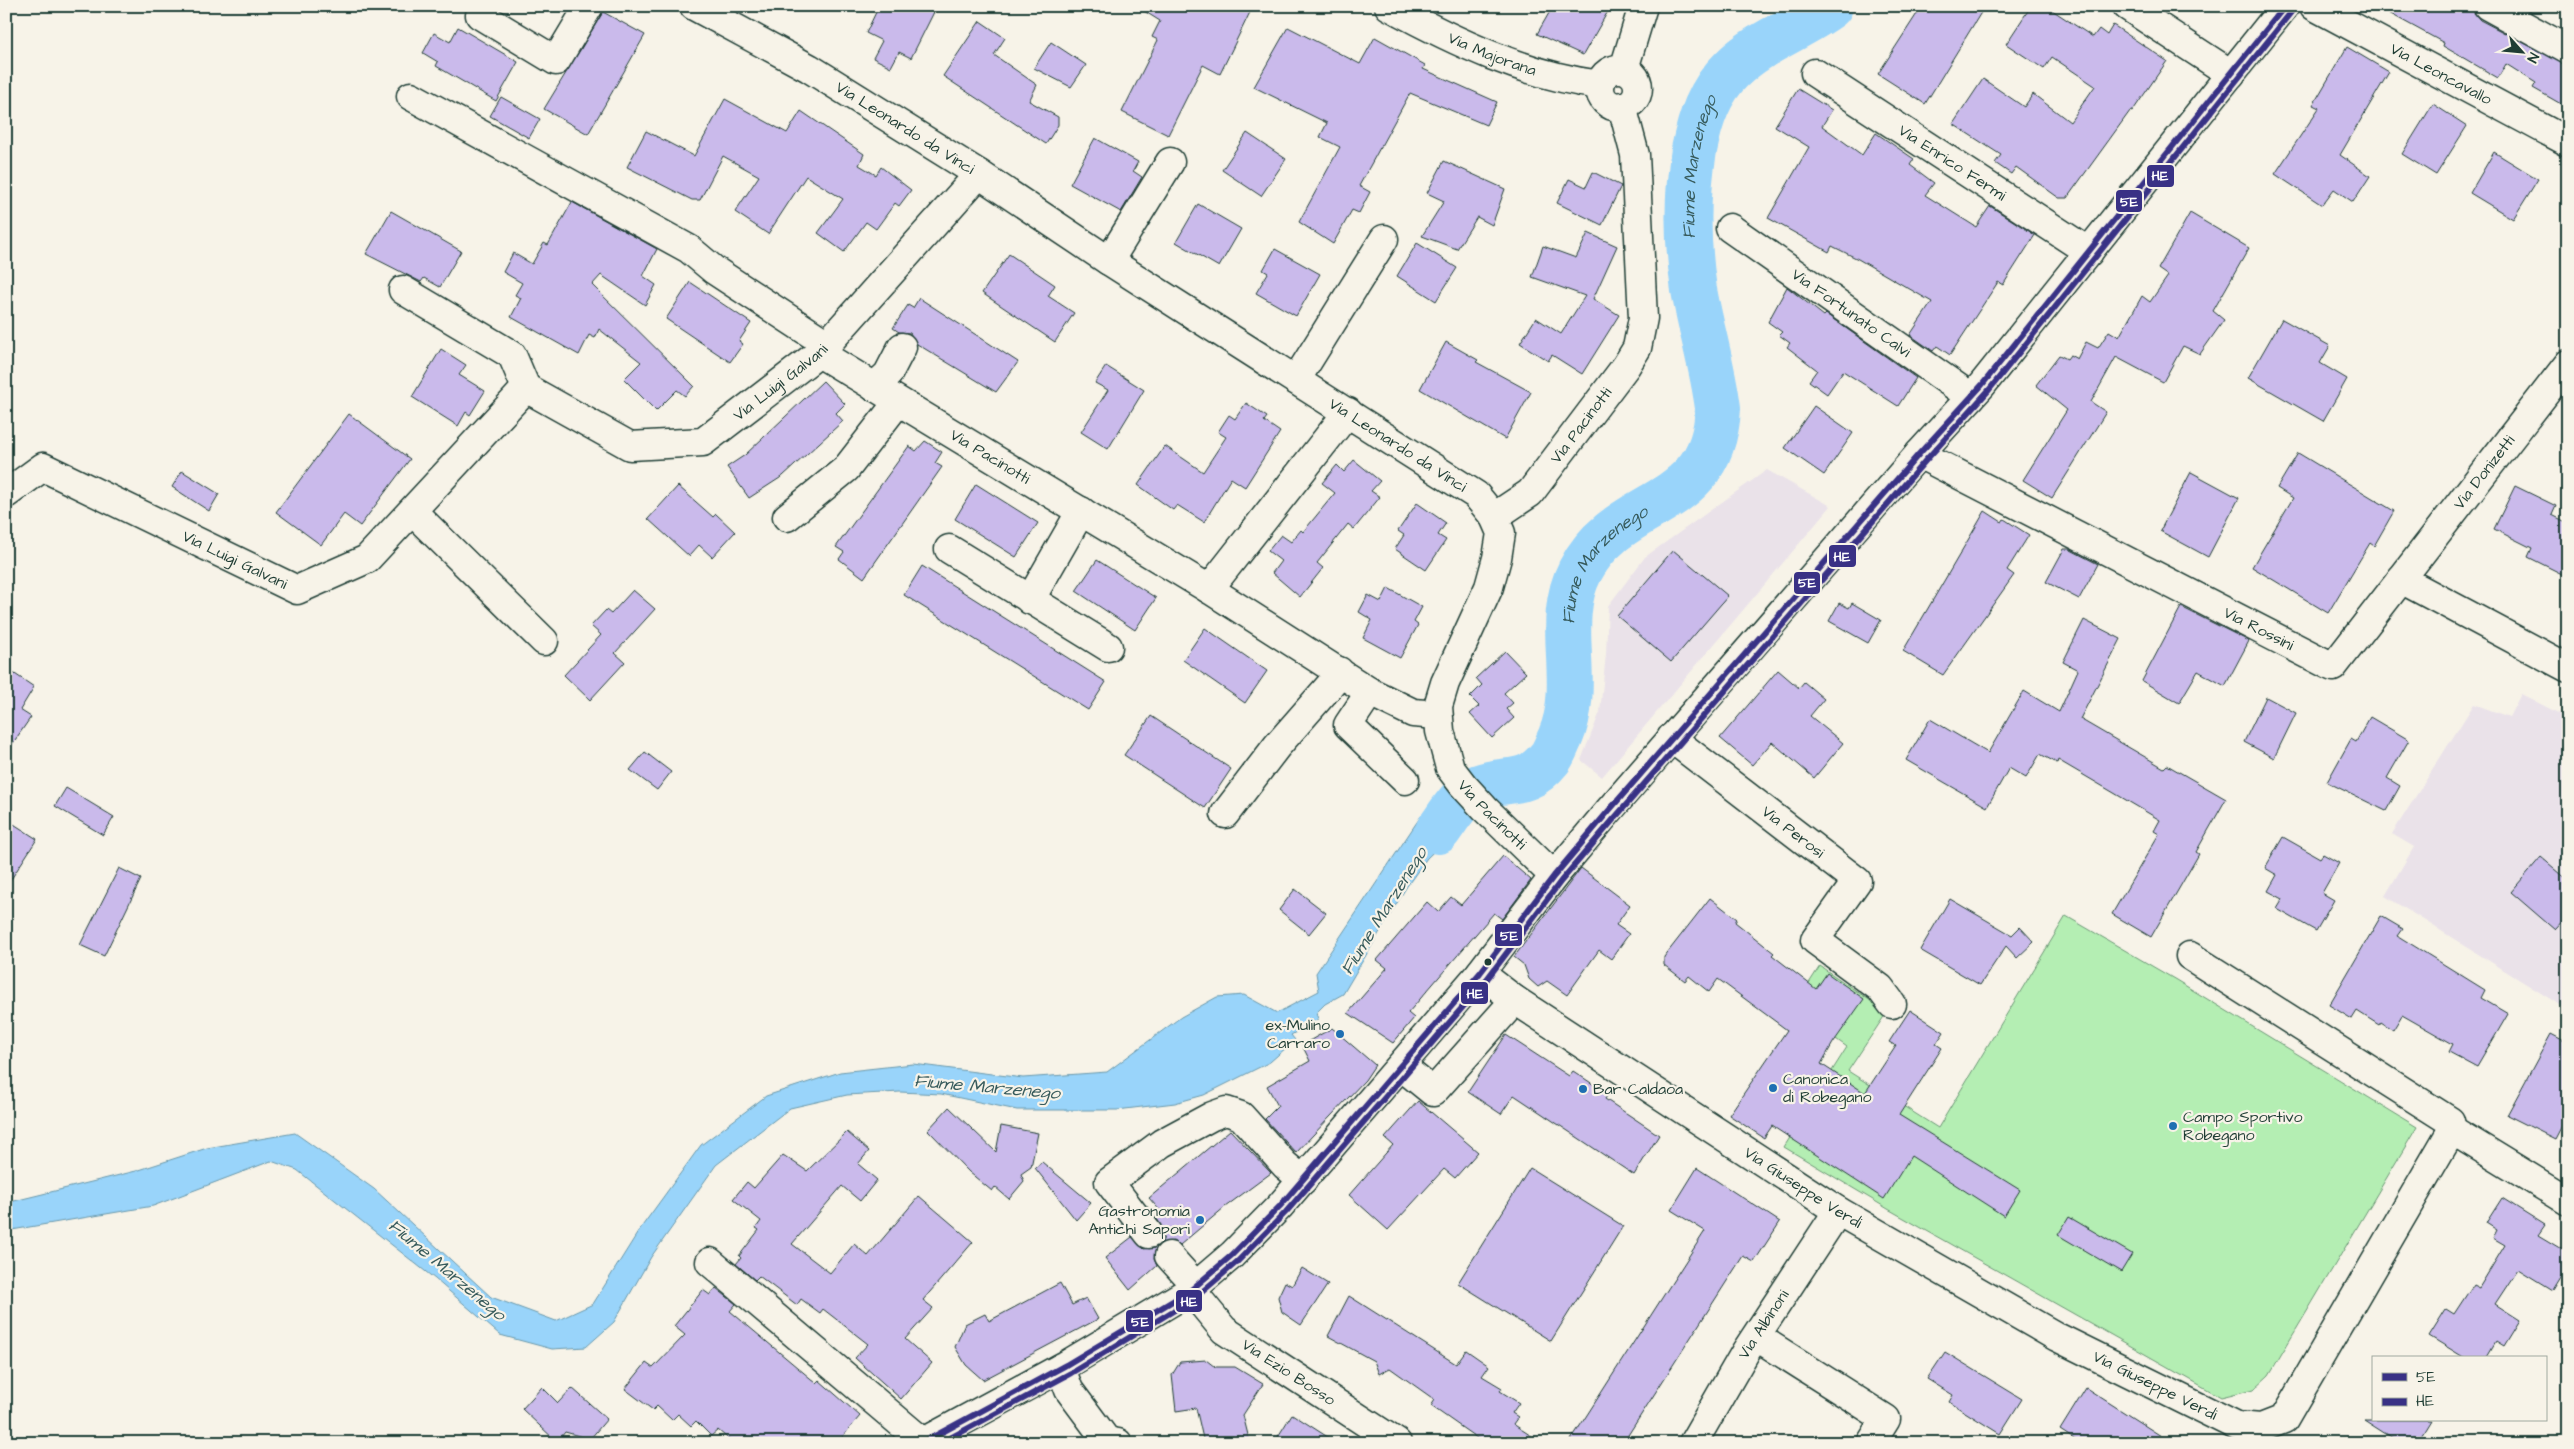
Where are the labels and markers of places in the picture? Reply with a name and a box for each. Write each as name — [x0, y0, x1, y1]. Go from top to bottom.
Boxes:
unlabelled marker — [1483, 957, 1493, 967]
place label: ex-Mulino Carraro — [1266, 1014, 1330, 1054]
marker: ex-Mulino Carraro — [1334, 1028, 1346, 1040]
place label: Canonica di Robegano — [1783, 1068, 1871, 1109]
place label: Bar Caldaoa — [1593, 1078, 1683, 1100]
marker: Canonica di Robegano — [1767, 1082, 1779, 1094]
marker: Bar Caldaoa — [1577, 1083, 1589, 1095]
place label: Campo Sportivo Robegano — [2183, 1106, 2302, 1147]
marker: Campo Sportivo Robegano — [2167, 1120, 2179, 1132]
place label: Gastronomia Antichi Sapori — [1088, 1200, 1191, 1240]
marker: Gastronomia Antichi Sapori — [1194, 1214, 1206, 1226]

